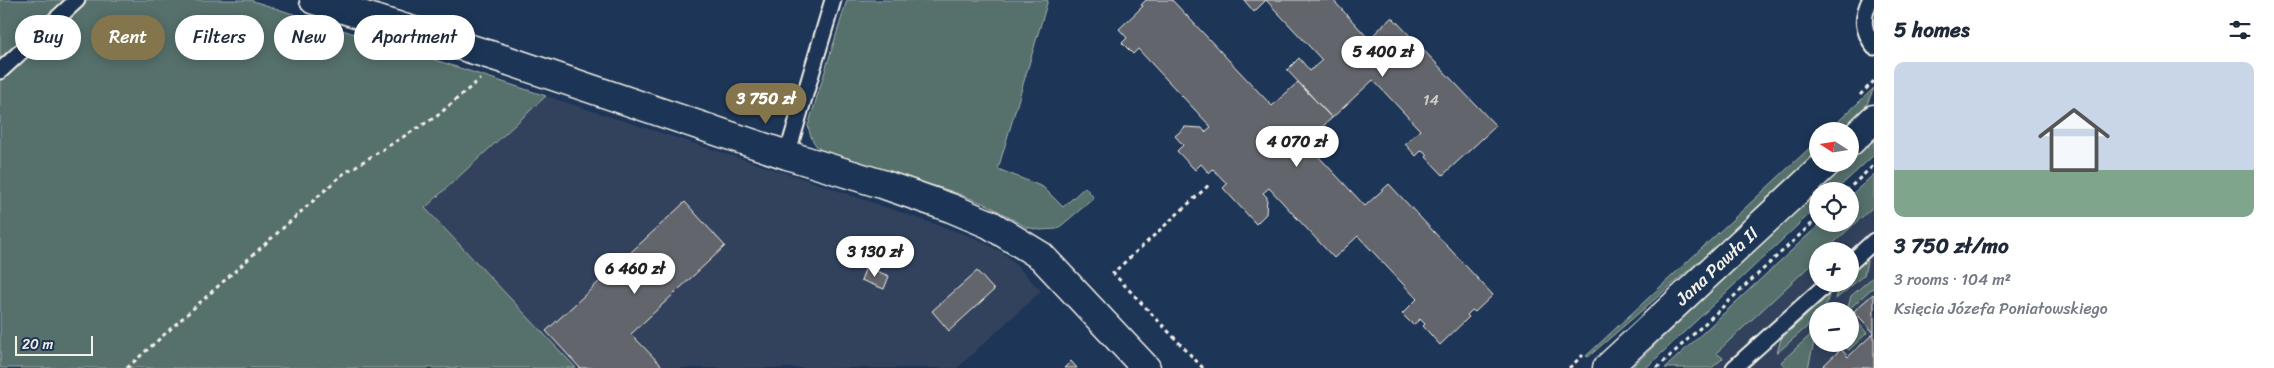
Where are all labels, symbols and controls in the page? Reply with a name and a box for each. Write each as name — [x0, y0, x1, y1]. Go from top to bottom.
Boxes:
text: 5 homes — [1894, 11, 1970, 49]
chip: Buy — [15, 15, 81, 60]
chip: Rent — [91, 15, 165, 60]
chip: Filters — [175, 15, 264, 60]
chip: New — [274, 15, 344, 60]
chip: Apartment — [354, 15, 475, 60]
icon: filters — [2226, 16, 2254, 44]
pin: 5 400 zł — [1331, 36, 1435, 78]
text: 5 400 zł — [1352, 37, 1414, 66]
pin: 3 750 zł — [714, 82, 818, 125]
text: 3 750 zł — [737, 84, 795, 113]
house number: 14 — [1423, 87, 1439, 113]
icon: home — [2029, 95, 2119, 185]
north arrow — [1809, 122, 1859, 172]
map controls — [1809, 122, 1859, 352]
pin: 4 070 zł — [1245, 126, 1349, 168]
text: 4 070 zł — [1267, 127, 1327, 156]
button: locate — [1809, 182, 1859, 232]
street label: Jana Pawła II — [1667, 218, 1767, 314]
text: 3 750 zł/mo — [1894, 227, 2009, 265]
pin: 3 130 zł — [823, 236, 927, 278]
text: 3 130 zł — [847, 237, 903, 266]
button: + — [1809, 242, 1859, 292]
pin: 6 460 zł — [583, 252, 687, 295]
text: 6 460 zł — [605, 254, 665, 283]
text: 3 rooms · 104 m² — [1894, 265, 2011, 294]
text: Księcia Józefa Poniatowskiego — [1894, 294, 2108, 323]
button: − — [1809, 302, 1859, 352]
text: 20 m — [22, 332, 53, 357]
scale bar — [15, 333, 92, 356]

